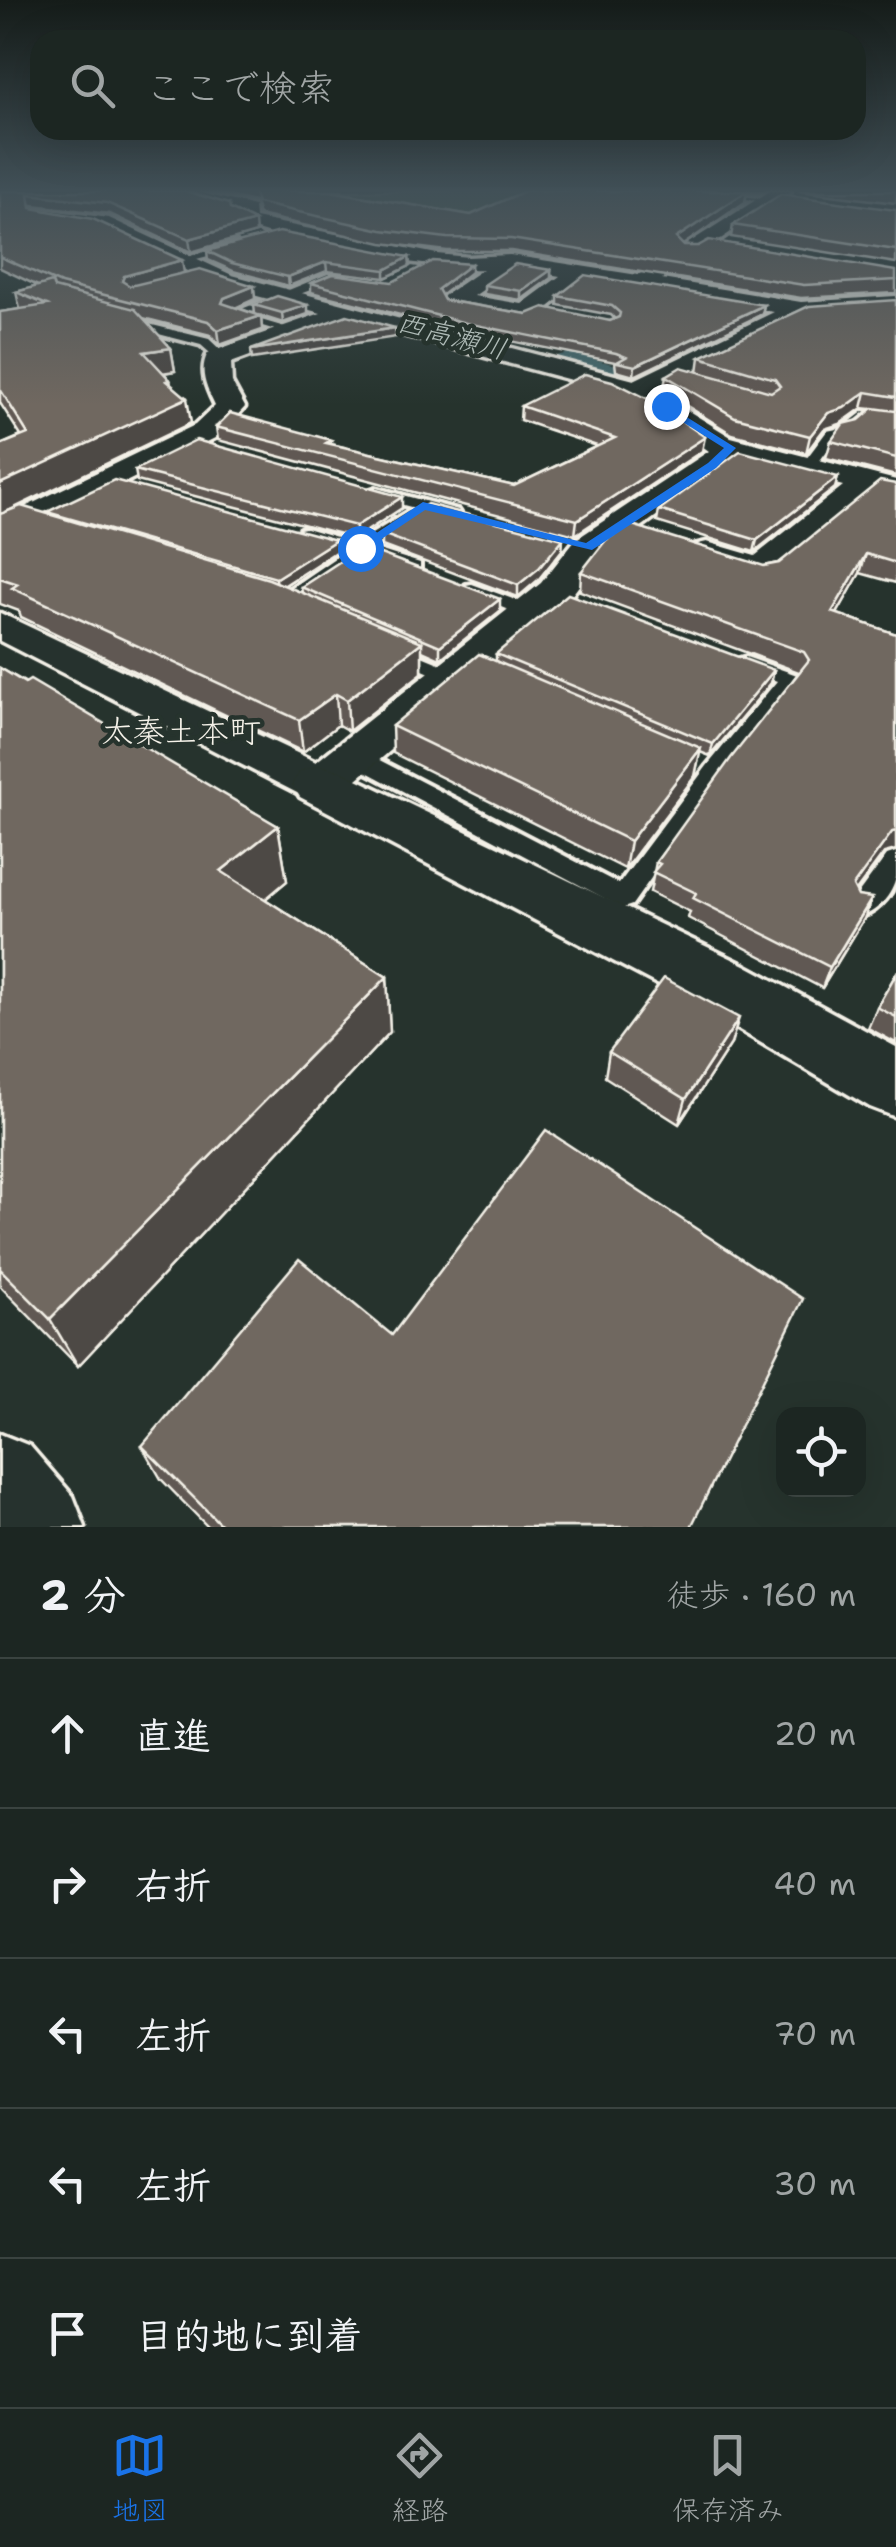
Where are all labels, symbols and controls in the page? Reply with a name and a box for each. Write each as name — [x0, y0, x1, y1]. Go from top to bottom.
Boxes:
search box — [30, 30, 866, 140]
icon: search — [65, 58, 120, 113]
text: ここで検索 — [145, 62, 335, 113]
water label: 西高瀬川 — [393, 302, 511, 368]
route end — [644, 384, 690, 430]
route start — [338, 526, 384, 572]
district label: 太秦土本町 — [101, 709, 261, 752]
map controls — [776, 1407, 866, 1497]
button: locate — [776, 1407, 866, 1497]
text: 2 分 — [40, 1567, 126, 1623]
text: 徒歩 · 160 m — [666, 1573, 856, 1616]
icon: ahead — [40, 1706, 95, 1761]
text: 直進 — [135, 1710, 211, 1761]
text: 20 m — [774, 1712, 856, 1755]
icon: right — [40, 1856, 95, 1911]
text: 右折 — [135, 1860, 211, 1911]
text: 40 m — [773, 1862, 856, 1905]
icon: left — [40, 2006, 95, 2061]
text: 左折 — [135, 2010, 211, 2061]
text: 70 m — [773, 2012, 856, 2055]
icon: left — [40, 2156, 95, 2211]
text: 左折 — [135, 2160, 211, 2211]
text: 30 m — [773, 2162, 856, 2205]
icon: arrive — [40, 2306, 95, 2361]
text: 目的地に到着 — [135, 2310, 363, 2361]
tab: 地図 — [112, 2428, 168, 2529]
tab: 経路 — [392, 2428, 448, 2529]
tab: 保存済み — [672, 2428, 784, 2529]

